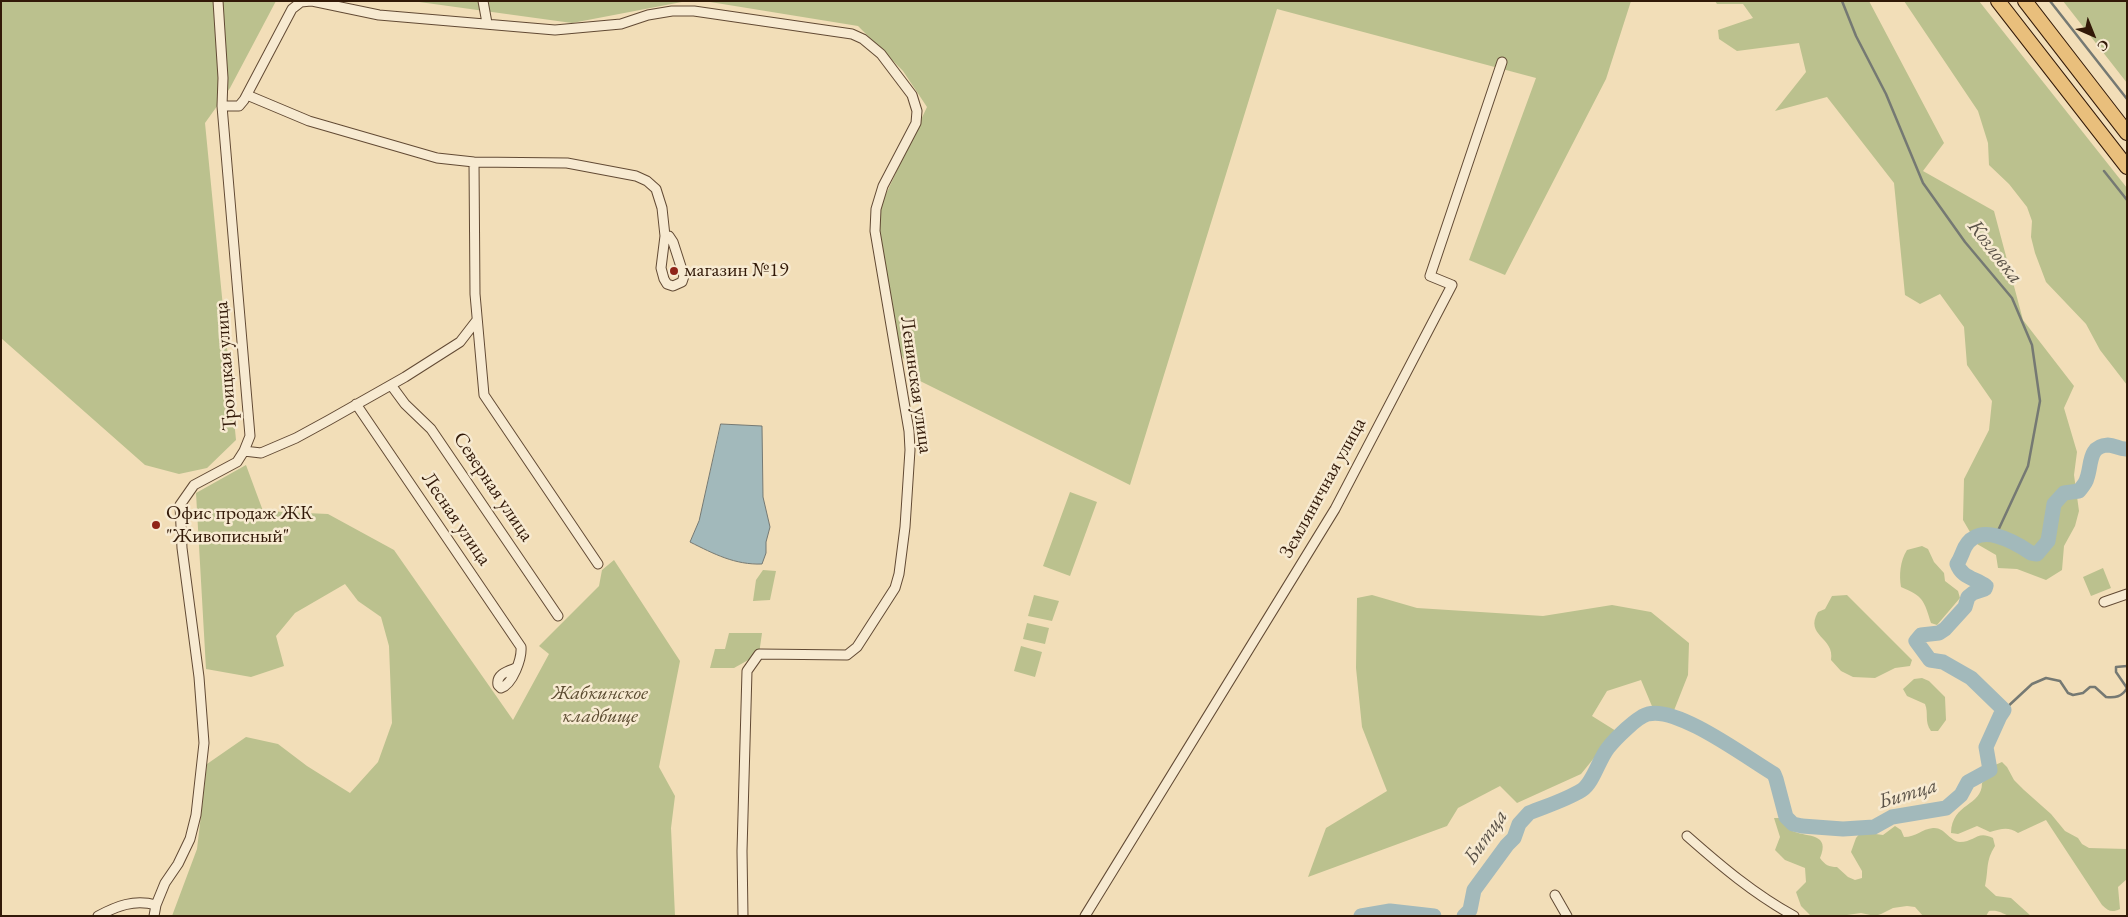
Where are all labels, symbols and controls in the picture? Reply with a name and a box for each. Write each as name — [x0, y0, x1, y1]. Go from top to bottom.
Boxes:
north arrow — [2068, 10, 2118, 60]
text: С — [2094, 36, 2113, 56]
water label: Козловка — [1962, 215, 2028, 289]
place label: магазин №19 — [684, 259, 788, 283]
marker: магазин №19 — [668, 265, 680, 277]
street label: Троицкая улица — [210, 301, 242, 431]
street label: Ленинская улица — [895, 315, 937, 455]
street label: Земляничная улица — [1274, 414, 1372, 562]
street label: Северная улица — [448, 428, 538, 546]
street label: Лесная улица — [416, 468, 496, 570]
place label: Офис продаж ЖК "Живописный" — [166, 502, 313, 549]
marker: Офис продаж ЖК "Живописный" — [150, 519, 162, 531]
park label: Жабкинское кладбище — [552, 682, 648, 729]
water label: Битца — [1876, 773, 1940, 815]
water label: Битца — [1458, 805, 1514, 869]

